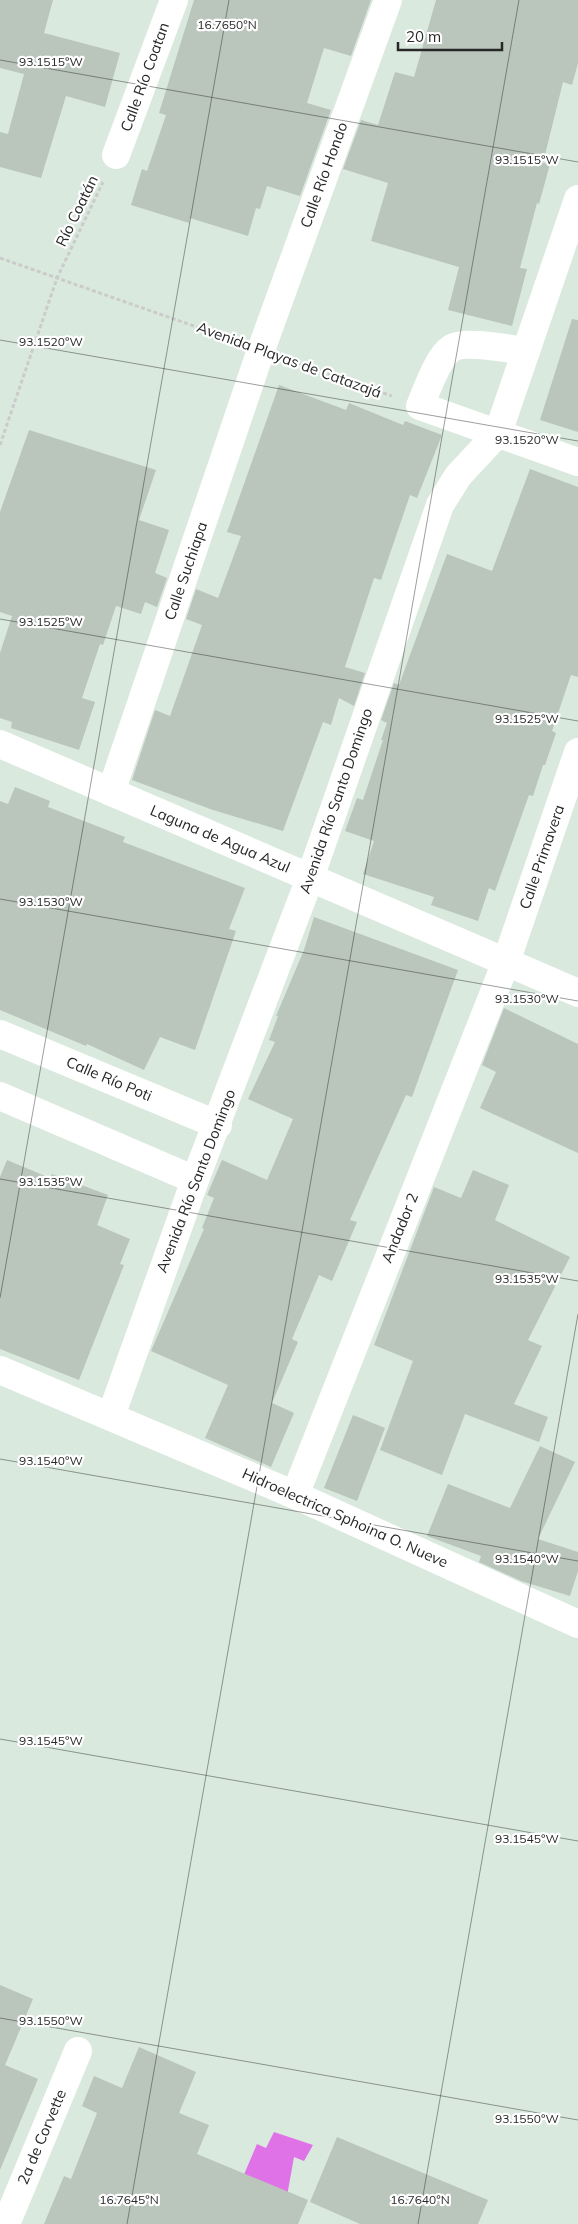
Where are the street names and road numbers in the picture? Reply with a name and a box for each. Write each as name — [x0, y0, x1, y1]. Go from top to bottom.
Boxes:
street label: Calle Río Coatan — [116, 20, 173, 134]
street label: Calle Río Hondo — [296, 119, 351, 230]
street label: Río Coatán — [51, 172, 102, 249]
street label: Avenida Playas de Catazajá — [194, 317, 384, 402]
street label: Calle Suchiapa — [160, 519, 211, 623]
street label: Avenida Río Santo Domingo — [295, 706, 376, 896]
street label: Laguna de Agua Azul — [147, 800, 293, 877]
street label: Calle Primavera — [515, 802, 568, 912]
street label: Calle Río Poti — [63, 1052, 155, 1105]
street label: Avenida Río Santo Domingo — [152, 1086, 239, 1275]
street label: Andador 2 — [377, 1190, 422, 1266]
street label: Hidroelectrica Sphoina O. Nueve — [239, 1463, 451, 1572]
street label: 2a de Corvette — [13, 2086, 70, 2187]

